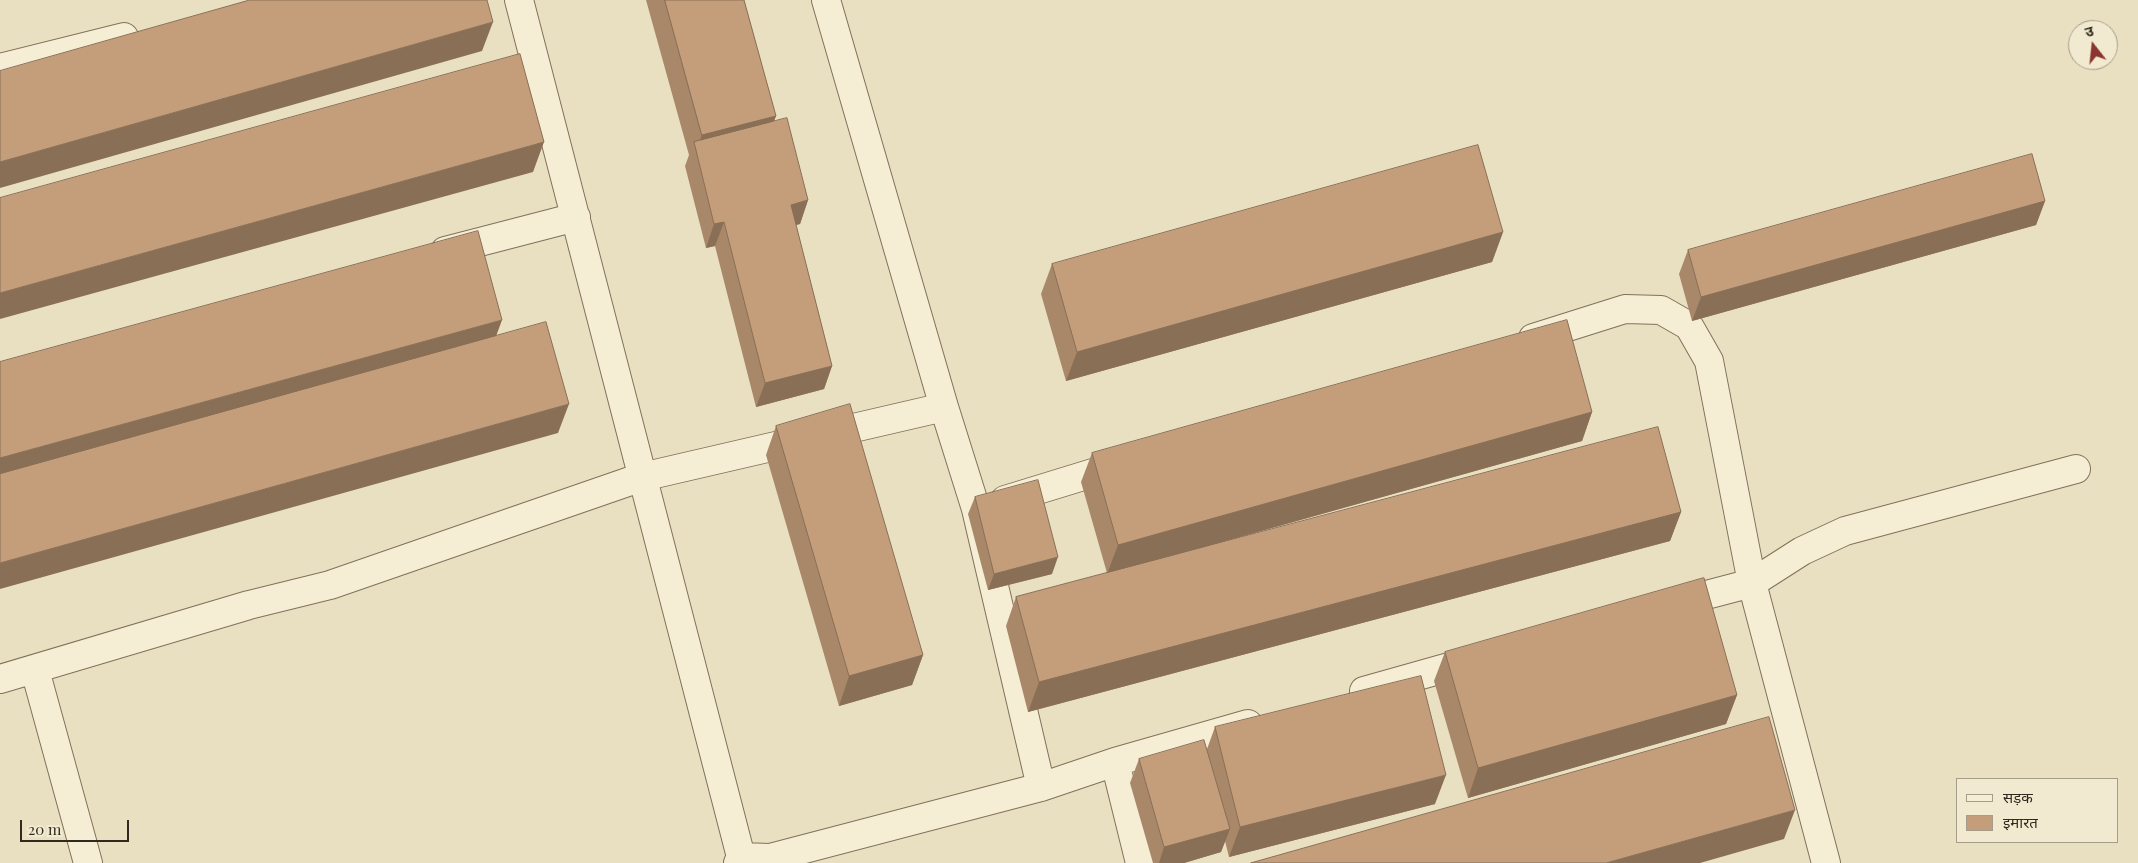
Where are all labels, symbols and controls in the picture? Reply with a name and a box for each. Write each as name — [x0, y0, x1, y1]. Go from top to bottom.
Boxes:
north arrow — [2068, 20, 2118, 70]
text: उ — [2082, 21, 2096, 41]
legend — [1956, 778, 2118, 843]
text: सड़क — [2003, 787, 2033, 807]
scale bar — [22, 810, 131, 842]
text: इमारत — [2003, 812, 2038, 832]
text: 20 m — [28, 819, 61, 839]

